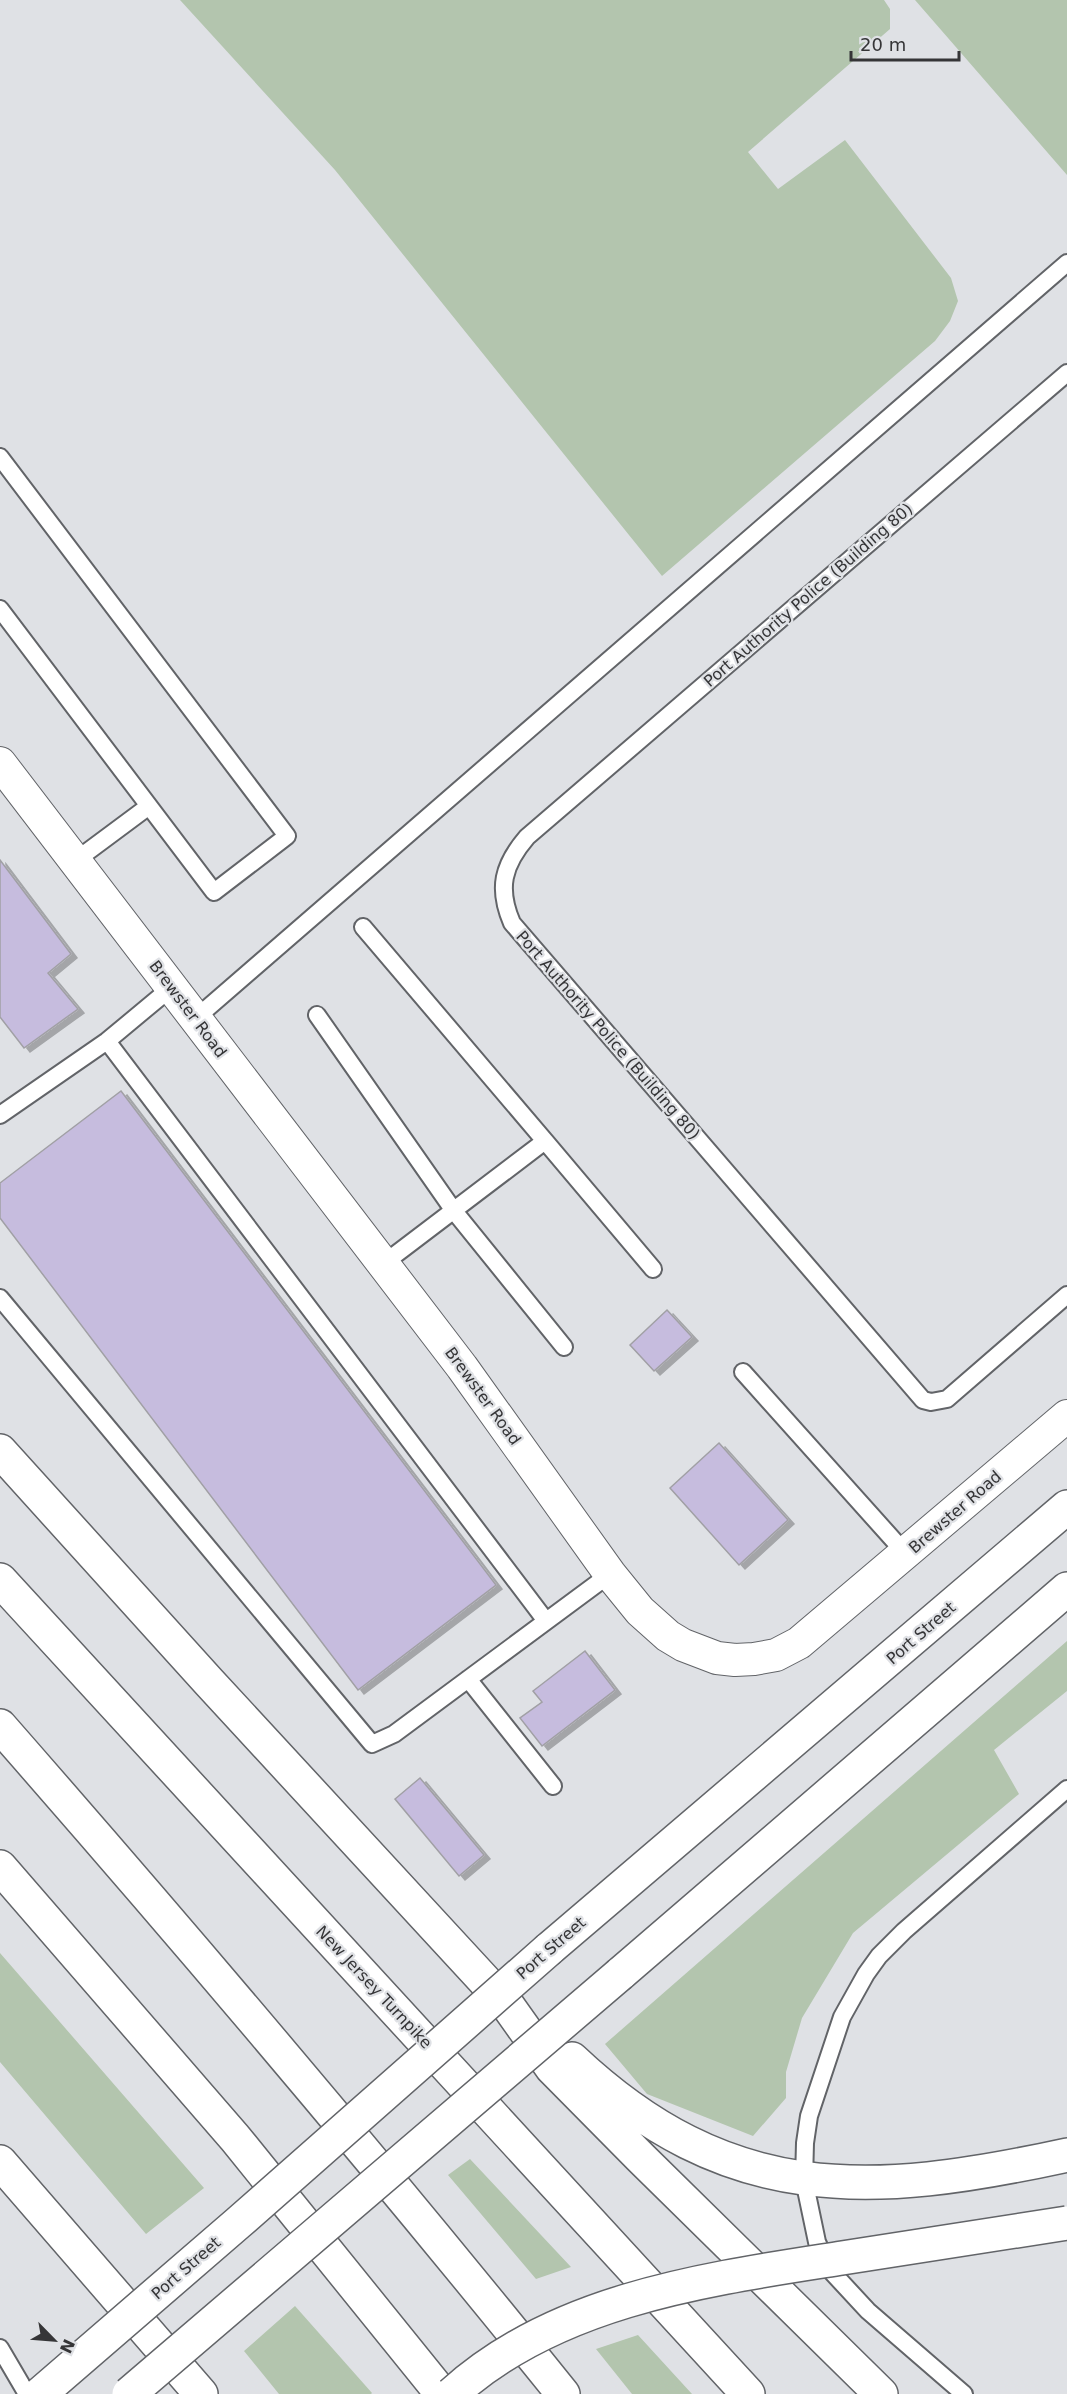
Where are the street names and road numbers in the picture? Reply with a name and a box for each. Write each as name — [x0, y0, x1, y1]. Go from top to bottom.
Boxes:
street label: Port Authority Police (Building 80) — [700, 499, 916, 691]
street label: Port Authority Police (Building 80) — [512, 927, 704, 1143]
street label: Brewster Road — [145, 957, 231, 1061]
street label: Brewster Road — [441, 1343, 525, 1449]
street label: Brewster Road — [905, 1467, 1005, 1557]
street label: Port Street — [883, 1598, 959, 1668]
street label: Port Street — [513, 1913, 589, 1983]
street label: New Jersey Turnpike — [312, 1922, 436, 2052]
street label: Port Street — [148, 2233, 224, 2303]

